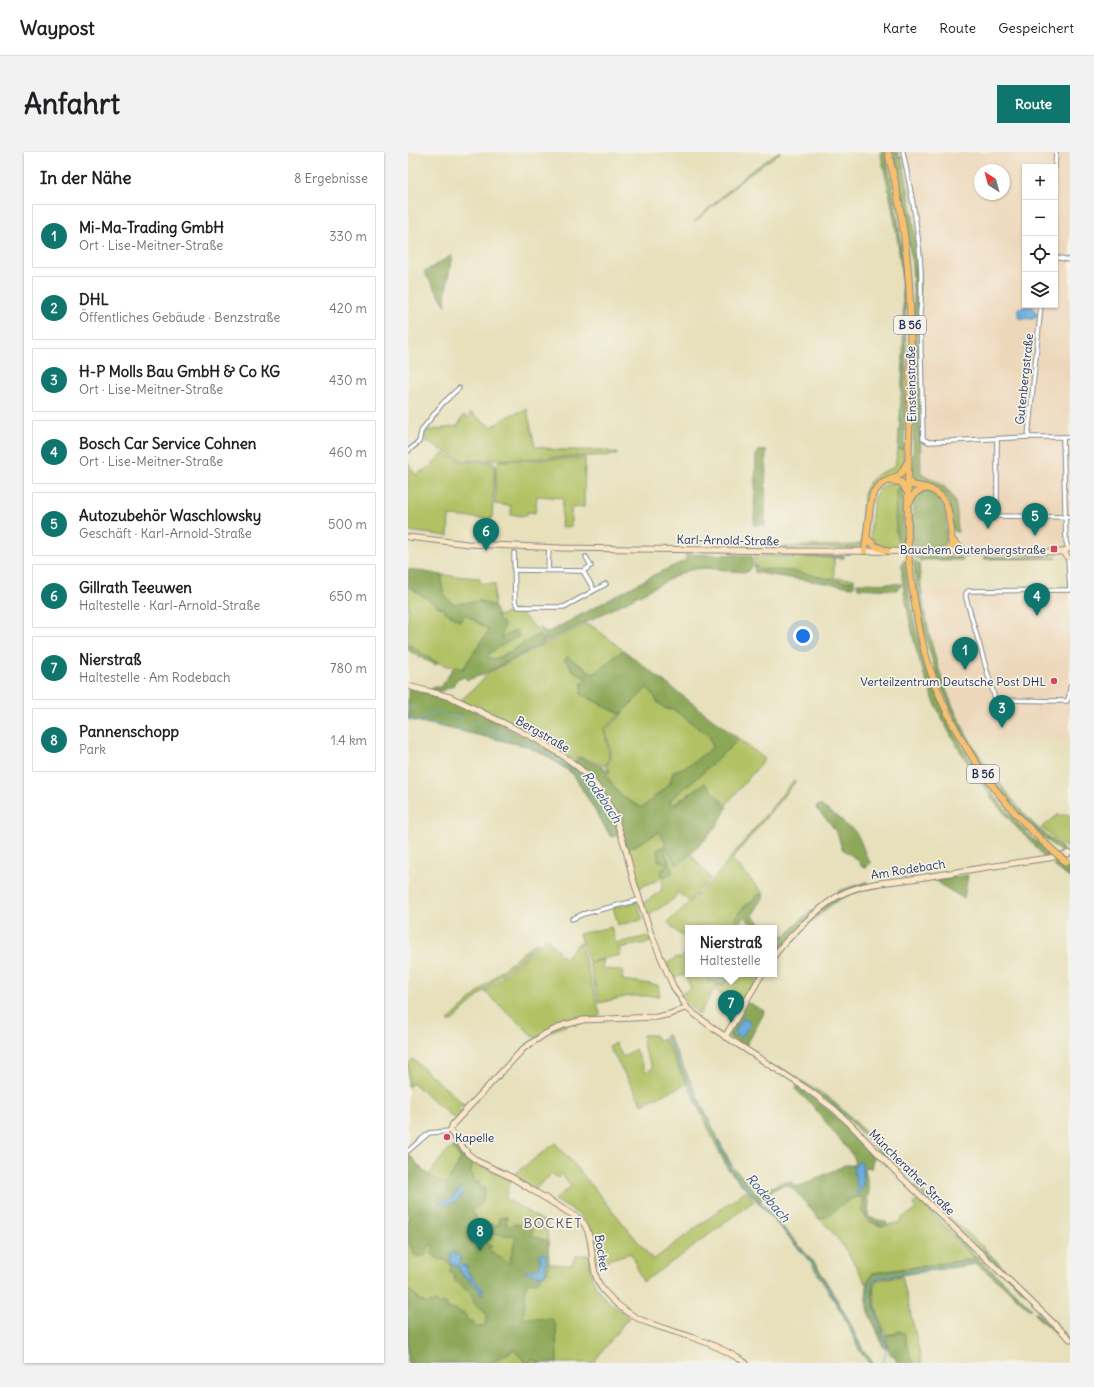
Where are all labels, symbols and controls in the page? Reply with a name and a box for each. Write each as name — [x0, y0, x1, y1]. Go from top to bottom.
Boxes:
text: Waypost — [20, 16, 95, 40]
text: Karte — [883, 19, 917, 37]
text: Route — [939, 19, 976, 37]
text: Gespeichert — [998, 19, 1074, 37]
button: Route — [997, 85, 1070, 123]
text: Anfahrt — [24, 86, 120, 122]
north arrow — [974, 164, 1010, 200]
map controls — [1022, 164, 1058, 308]
button: + — [1022, 164, 1058, 200]
text: In der Nähe — [40, 167, 132, 189]
text: 8 Ergebnisse — [294, 170, 368, 187]
button: − — [1022, 200, 1058, 236]
text: Mi-Ma-Trading GmbH — [79, 218, 224, 237]
text: 1 — [51, 228, 57, 245]
text: 330 m — [329, 228, 367, 245]
button: locate — [1022, 236, 1058, 272]
text: Ort · Lise-Meitner-Straße — [79, 237, 223, 254]
button: layers — [1022, 272, 1058, 308]
text: DHL — [79, 290, 109, 309]
text: 2 — [50, 300, 58, 317]
text: 420 m — [329, 300, 367, 317]
text: Öffentliches Gebäude · Benzstraße — [79, 309, 280, 326]
road number: B 56 — [894, 316, 926, 334]
street label: Gutenbergstraße — [1012, 333, 1036, 425]
street label: Einsteinstraße — [903, 346, 919, 422]
text: H-P Molls Bau GmbH & Co KG — [79, 362, 280, 381]
text: 3 — [50, 372, 58, 389]
text: 430 m — [329, 372, 367, 389]
text: Ort · Lise-Meitner-Straße — [79, 381, 223, 398]
text: Bosch Car Service Cohnen — [79, 434, 256, 453]
text: 4 — [50, 444, 58, 461]
text: 460 m — [329, 444, 367, 461]
text: Ort · Lise-Meitner-Straße — [79, 453, 223, 470]
pin: 2 — [975, 496, 1001, 529]
pin: 5 — [1022, 503, 1048, 536]
text: Autozubehör Waschlowsky — [79, 506, 261, 525]
text: 5 — [50, 516, 58, 533]
text: 500 m — [328, 516, 367, 533]
pin: 6 — [473, 518, 499, 551]
text: Geschäft · Karl-Arnold-Straße — [79, 525, 252, 542]
street label: Karl-Arnold-Straße — [677, 532, 779, 548]
place label: Bauchem Gutenbergstraße — [900, 542, 1046, 557]
marker: Bauchem Gutenbergstraße — [1049, 544, 1059, 554]
text: Gillrath Teeuwen — [79, 578, 192, 597]
pin: 4 — [1024, 583, 1050, 616]
text: 6 — [50, 588, 58, 605]
text: 650 m — [329, 588, 367, 605]
text: Haltestelle · Karl-Arnold-Straße — [79, 597, 260, 614]
your location — [793, 626, 813, 646]
pin: 1 — [952, 637, 978, 670]
text: Nierstraß — [79, 650, 141, 669]
text: 7 — [51, 660, 57, 677]
text: 780 m — [330, 660, 367, 677]
text: Haltestelle · Am Rodebach — [79, 669, 231, 686]
place label: Verteilzentrum Deutsche Post DHL — [860, 674, 1046, 689]
marker: Verteilzentrum Deutsche Post DHL — [1049, 676, 1059, 686]
pin: 3 — [989, 695, 1015, 728]
street label: Bergstraße — [513, 713, 573, 755]
text: Pannenschopp — [79, 722, 179, 741]
text: 8 — [50, 732, 58, 749]
text: 1.4 km — [331, 732, 367, 749]
text: Park — [79, 741, 106, 758]
road number: B 56 — [967, 765, 999, 783]
water label: Rodebach — [579, 768, 626, 826]
street label: Am Rodebach — [870, 856, 946, 882]
popup — [685, 925, 777, 977]
text: Nierstraß — [700, 933, 762, 952]
text: Haltestelle — [700, 952, 761, 969]
pin: 7 — [718, 990, 744, 1023]
street label: Müncherather Straße — [866, 1126, 958, 1218]
place label: Kapelle — [455, 1130, 494, 1145]
marker: Kapelle — [442, 1132, 452, 1142]
water label: Rodebach — [742, 1170, 794, 1226]
district label: BOCKET — [523, 1214, 583, 1232]
pin: 8 — [467, 1218, 493, 1251]
street label: Bocket — [592, 1233, 612, 1273]

